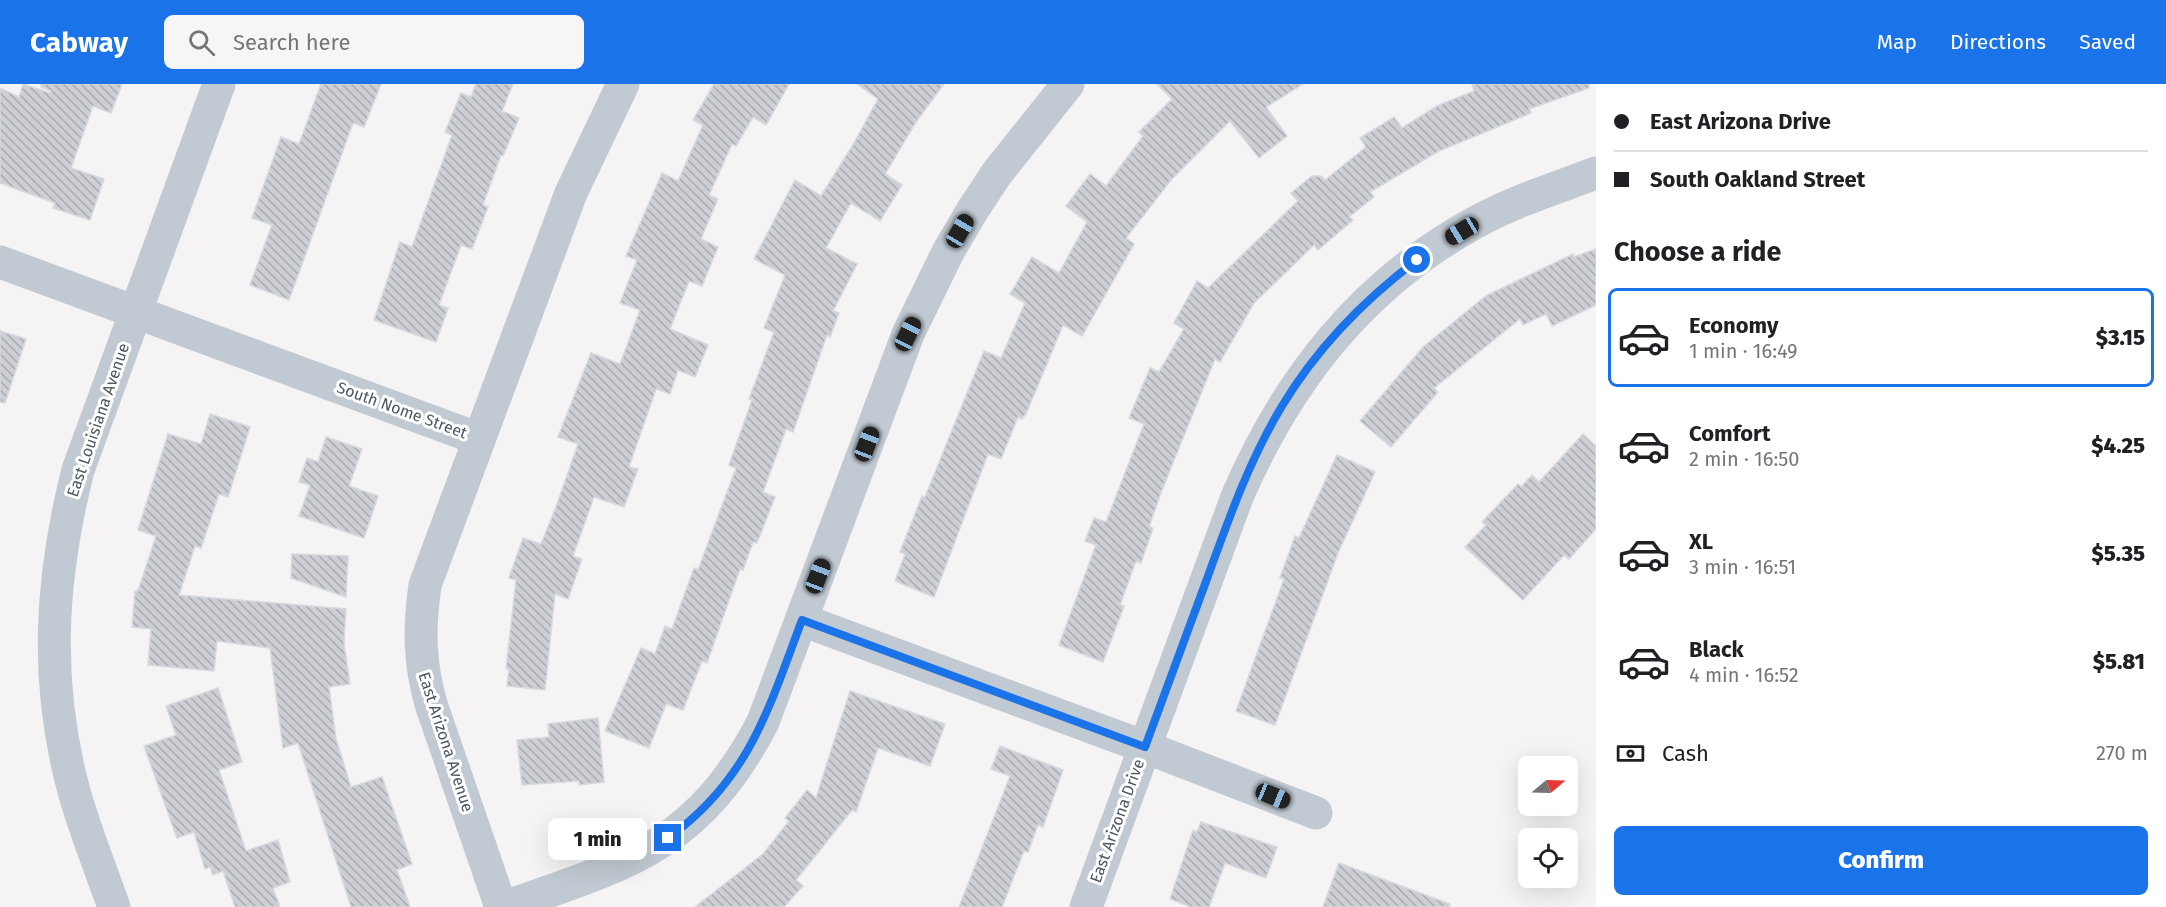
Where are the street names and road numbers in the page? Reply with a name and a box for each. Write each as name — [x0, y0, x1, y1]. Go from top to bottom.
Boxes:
street label: East Louisiana Avenue — [63, 341, 133, 499]
street label: South Nome Street — [334, 378, 470, 442]
street label: East Arizona Avenue — [414, 670, 478, 814]
street label: East Arizona Drive — [1086, 757, 1148, 885]

